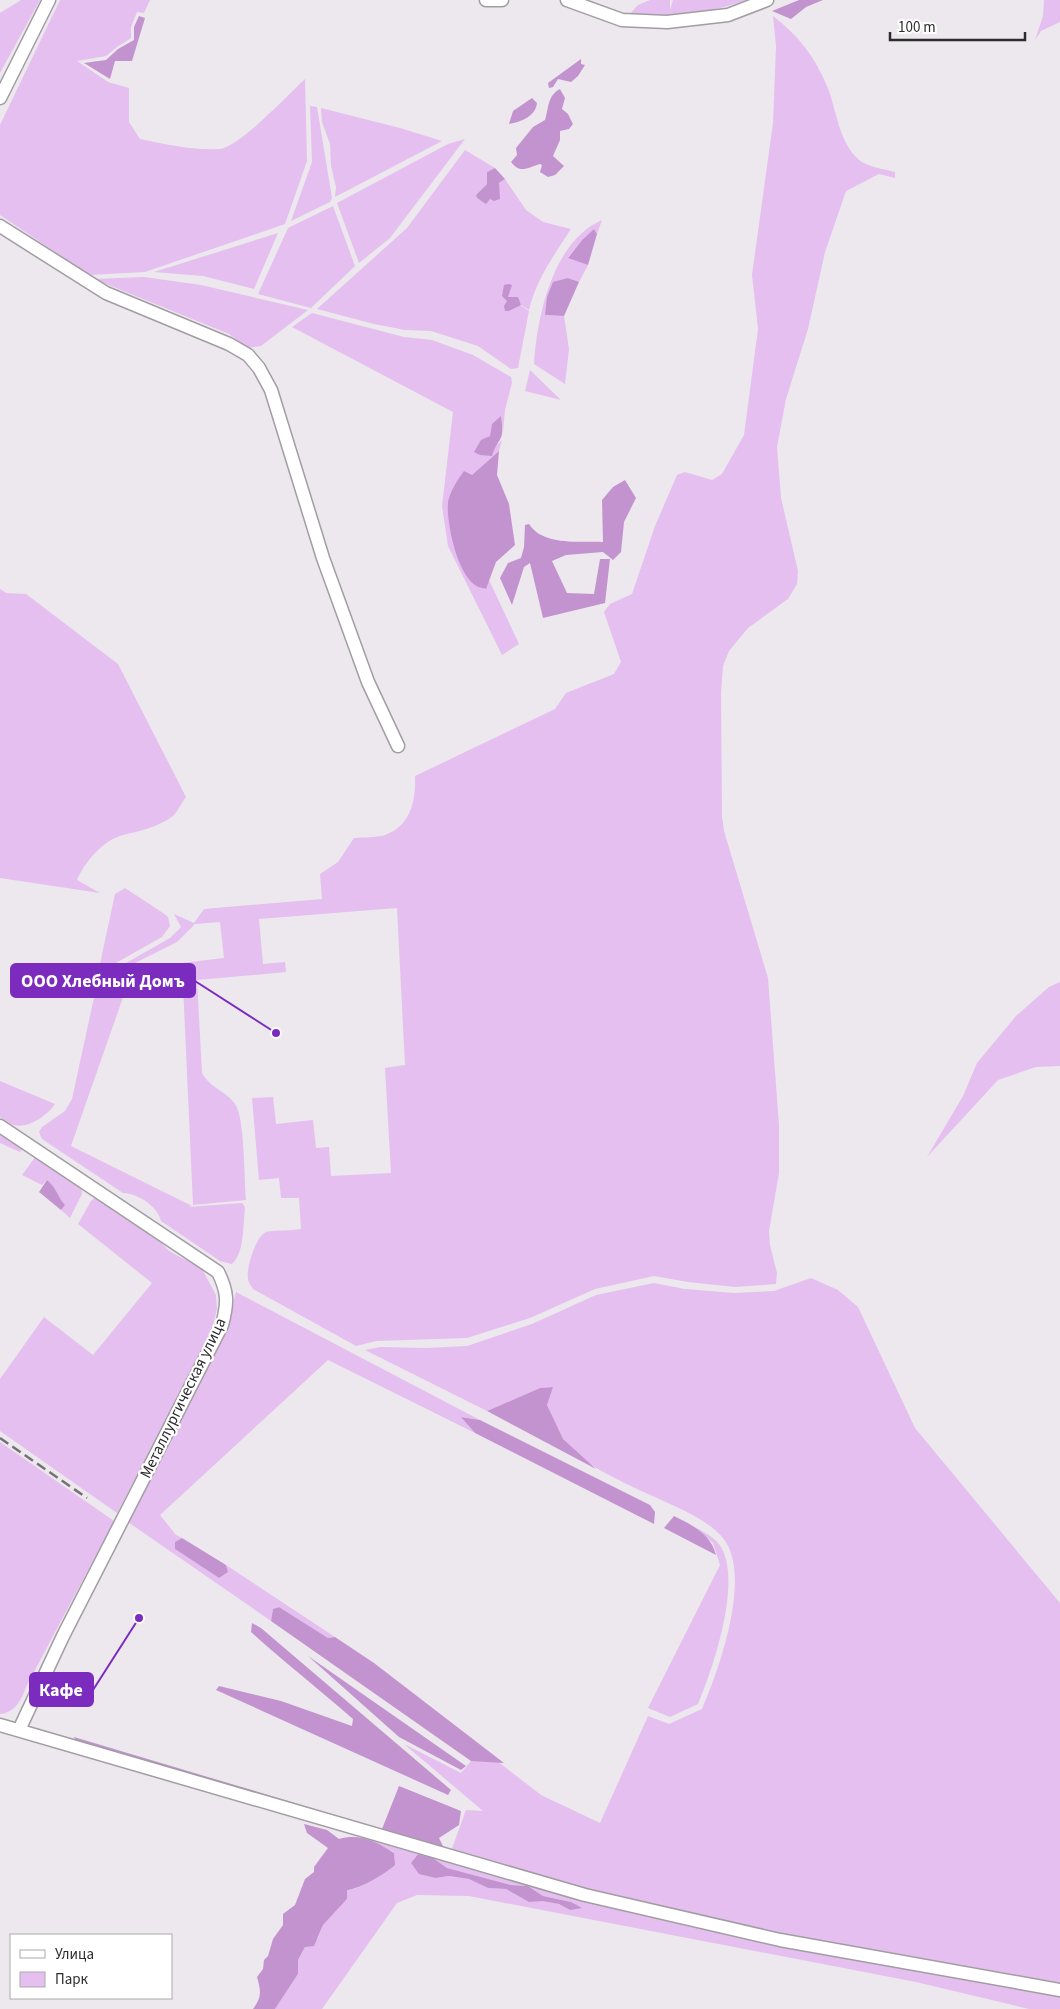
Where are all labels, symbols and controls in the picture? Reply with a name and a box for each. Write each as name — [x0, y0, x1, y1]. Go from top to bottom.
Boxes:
scale bar — [890, 10, 1025, 42]
text: 100 m — [898, 17, 936, 38]
callout: ООО Хлебный Домъ — [11, 964, 195, 997]
text: ООО Хлебный Домъ — [21, 969, 185, 994]
street label: Металлургическая улица — [135, 1314, 231, 1482]
callout: Кафе — [30, 1673, 93, 1706]
text: Кафе — [39, 1678, 83, 1703]
legend — [10, 1934, 172, 1999]
text: Улица — [55, 1944, 94, 1965]
text: Парк — [55, 1969, 89, 1990]

